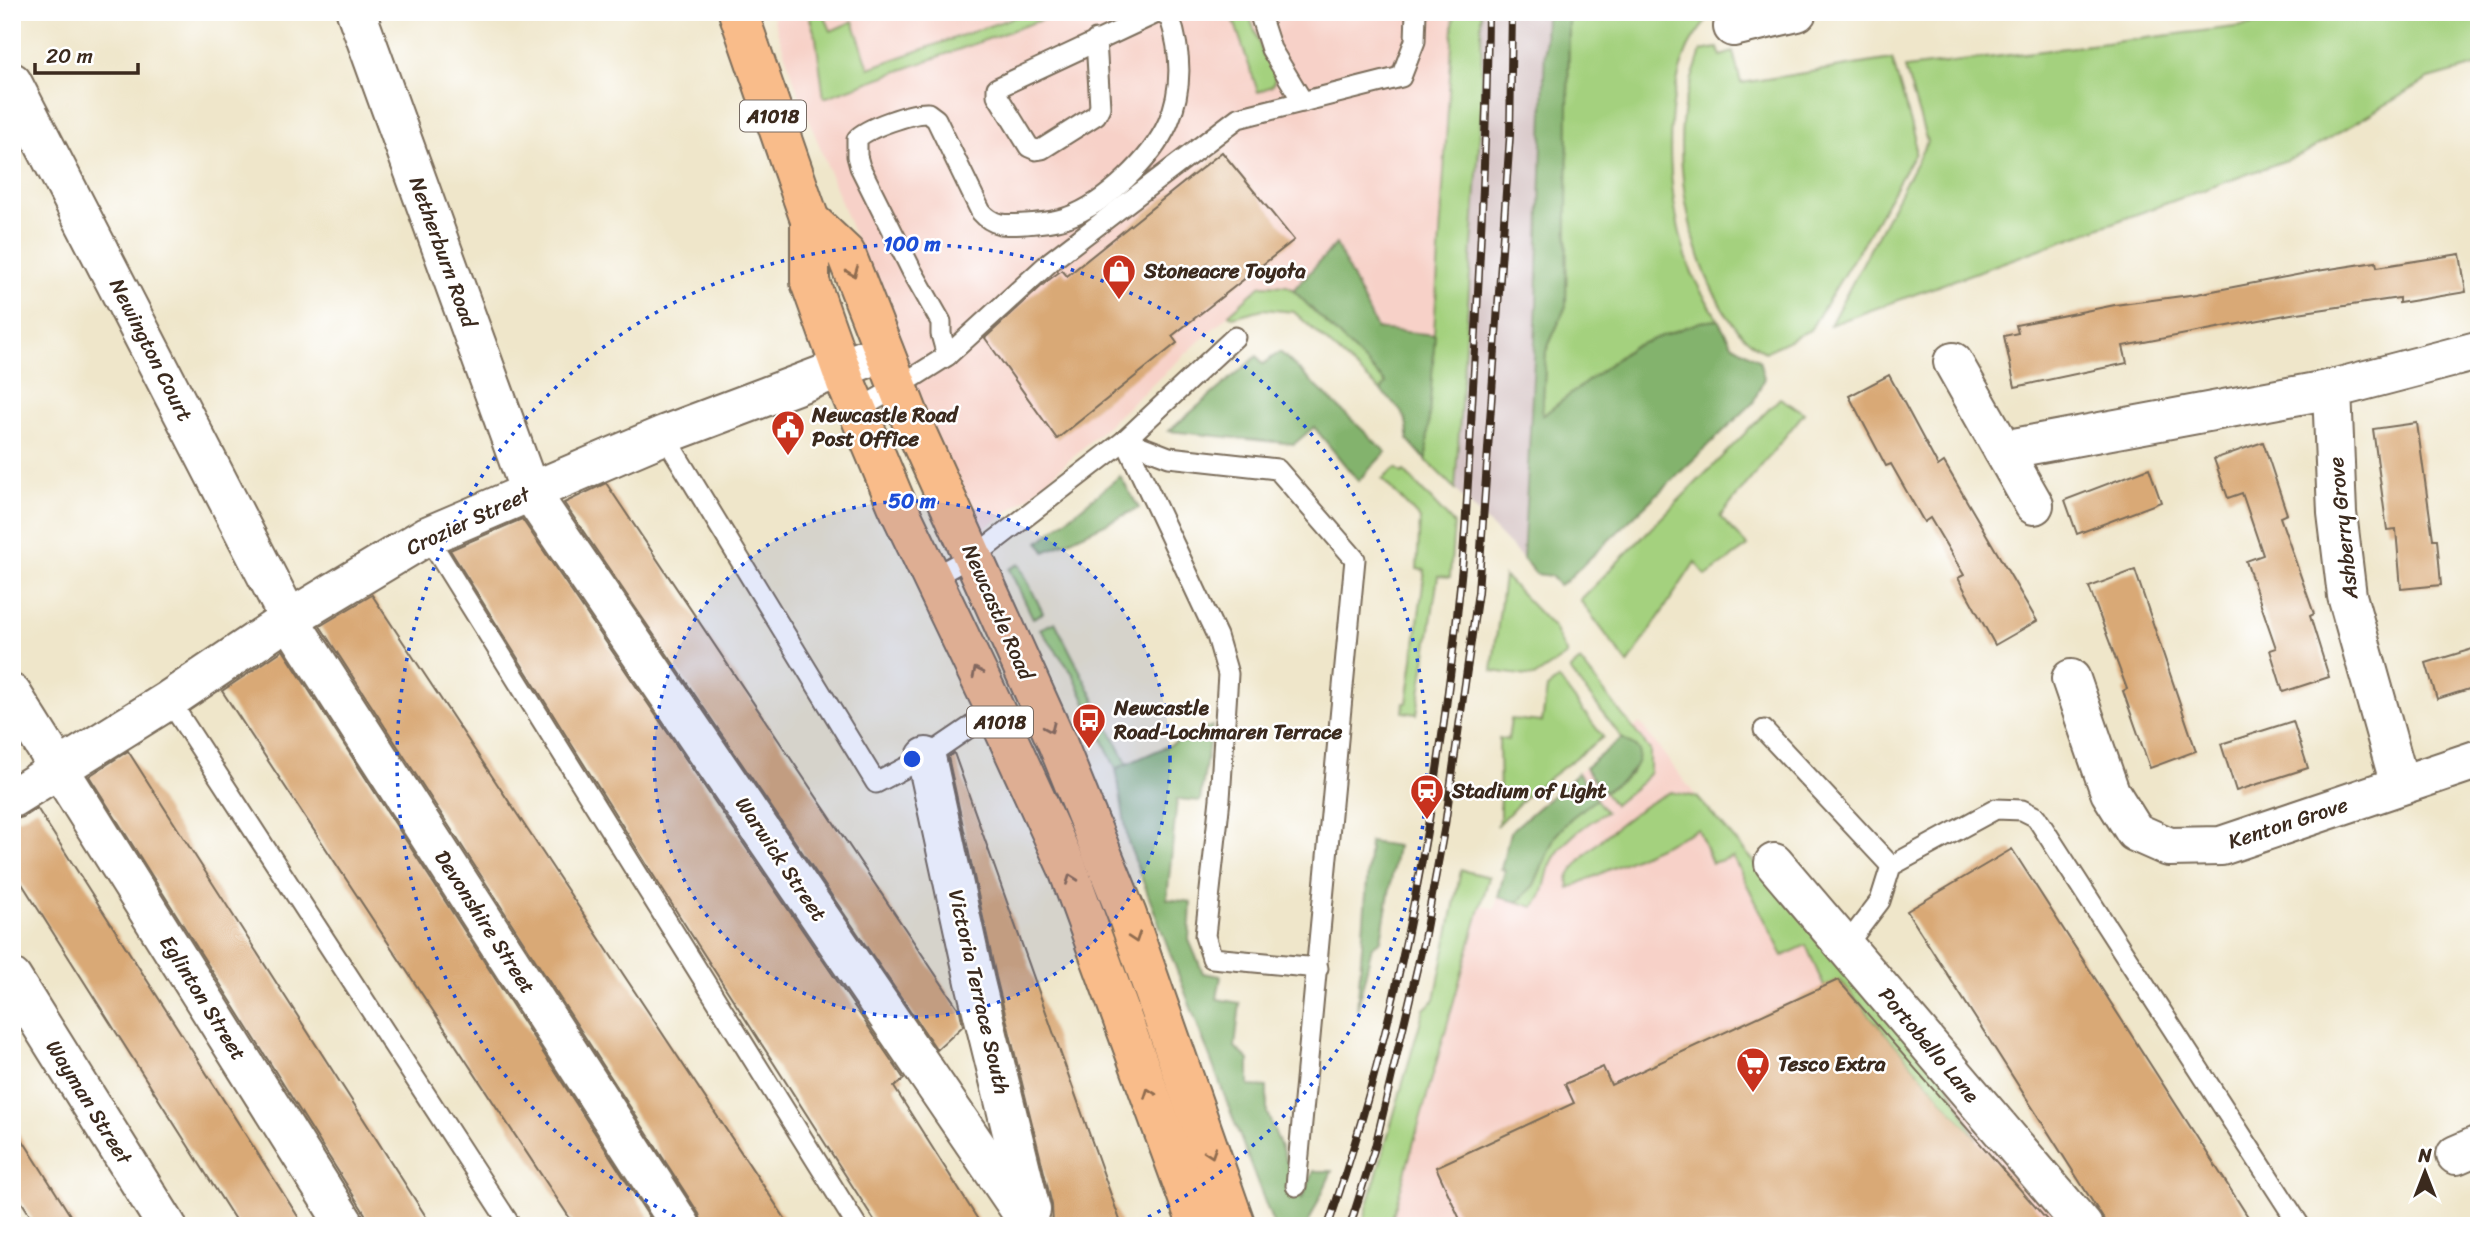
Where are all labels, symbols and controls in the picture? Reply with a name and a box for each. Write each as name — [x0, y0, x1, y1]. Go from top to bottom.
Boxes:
scale bar — [35, 32, 138, 76]
text: 20 m — [46, 37, 93, 75]
road number: A1018 — [740, 100, 806, 132]
street label: Netherburn Road — [398, 171, 489, 335]
text: 100 m — [883, 225, 941, 263]
shop icon: Stoneacre Toyota — [1100, 252, 1138, 301]
place label: Stoneacre Toyota — [1143, 252, 1306, 290]
one-way arrow — [844, 265, 858, 277]
street label: Newington Court — [98, 272, 204, 428]
place label: Newcastle Road Post Office — [811, 396, 959, 458]
public building icon: Newcastle Road Post Office — [769, 408, 807, 457]
street label: Ashberry Grove — [2317, 455, 2369, 602]
street label: Crozier Street — [400, 475, 538, 566]
text: 50 m — [888, 482, 937, 520]
street label: Newcastle Road — [951, 538, 1046, 688]
one-way arrow — [971, 667, 985, 679]
place label: Newcastle Road-Lochmaren Terrace — [1113, 689, 1342, 751]
bus stop icon: Newcastle Road-Lochmaren Terrace — [1070, 701, 1108, 750]
road number: A1018 — [967, 706, 1033, 737]
one-way arrow — [1042, 721, 1056, 733]
centre of rings — [900, 747, 924, 771]
station icon: Stadium of Light — [1408, 772, 1446, 821]
place label: Stadium of Light — [1451, 772, 1607, 810]
street label: Kenton Grove — [2223, 786, 2353, 860]
street label: Warwick Street — [725, 788, 837, 930]
street label: Devonshire Street — [424, 842, 546, 1002]
one-way arrow — [1065, 873, 1079, 885]
street label: Victoria Terrace South — [937, 886, 1021, 1098]
street label: Eglinton Street — [149, 928, 257, 1068]
one-way arrow — [1127, 932, 1141, 944]
street label: Portobello Lane — [1868, 978, 1990, 1112]
street label: Wayman Street — [35, 1032, 143, 1173]
supermarket icon: Tesco Extra — [1734, 1045, 1772, 1094]
place label: Tesco Extra — [1778, 1045, 1886, 1083]
one-way arrow — [1143, 1087, 1157, 1099]
north arrow — [2390, 1136, 2460, 1206]
text: N — [2417, 1139, 2432, 1172]
one-way arrow — [1203, 1147, 1217, 1159]

